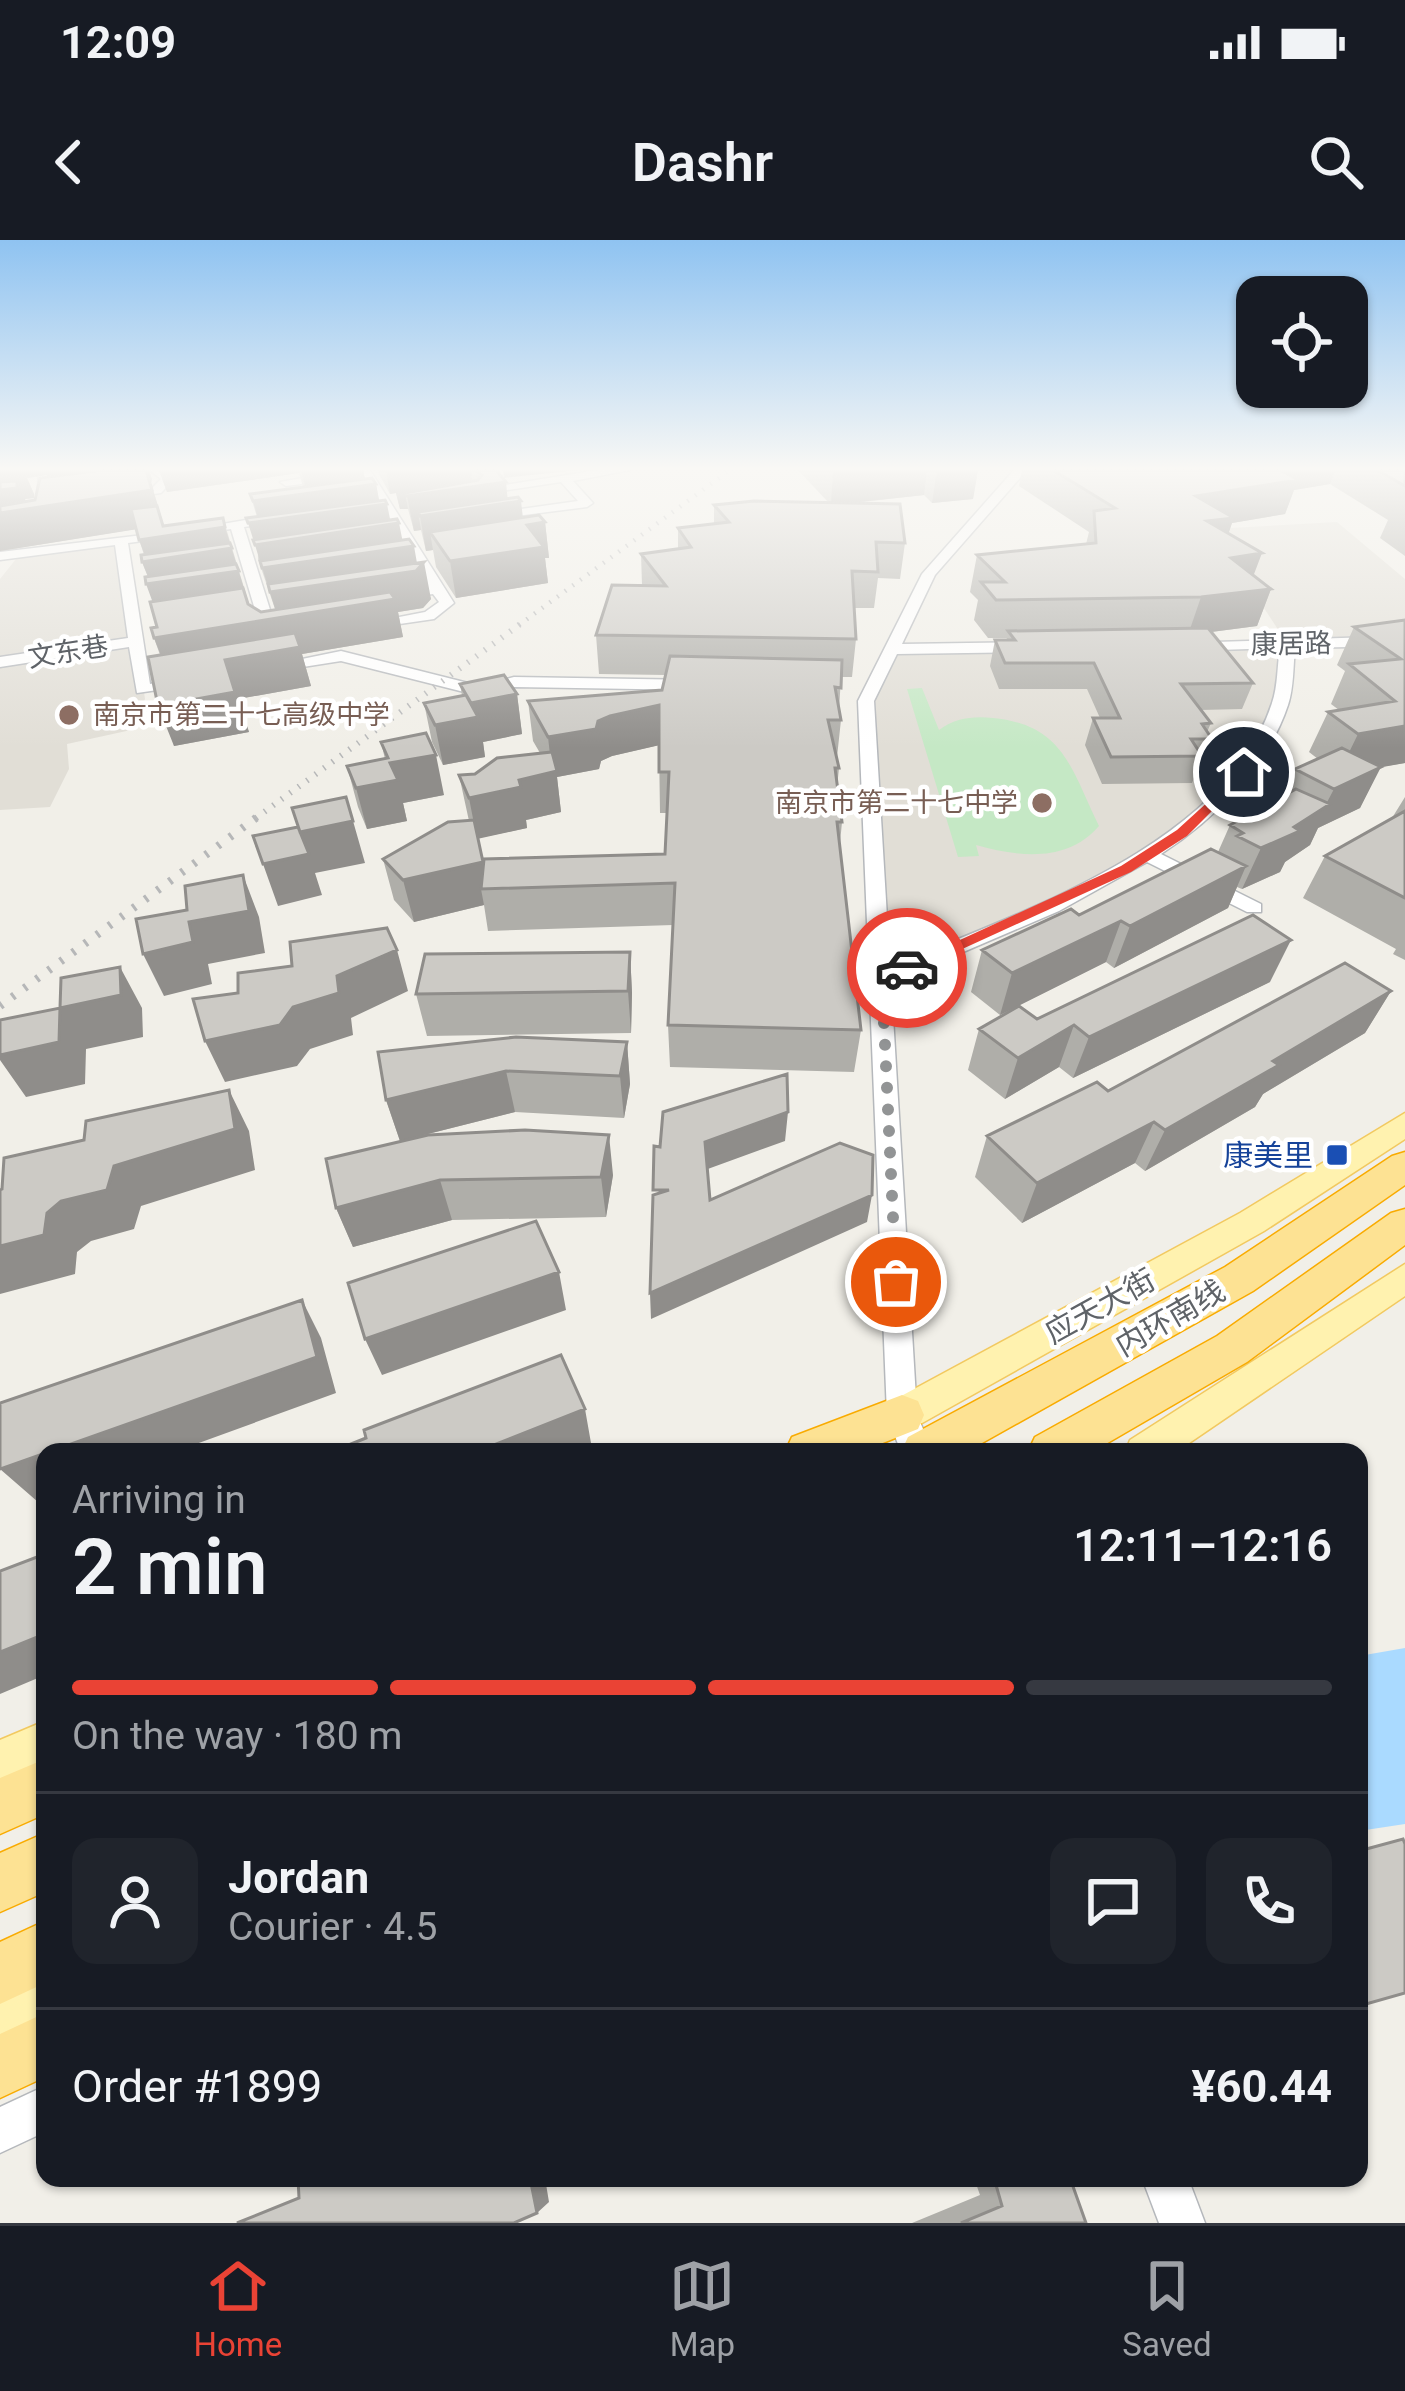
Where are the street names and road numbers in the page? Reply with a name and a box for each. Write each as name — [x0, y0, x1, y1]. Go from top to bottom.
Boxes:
street label: 康居路 — [1250, 627, 1332, 661]
street label: 文东巷 — [25, 630, 111, 674]
street label: 应天大街 — [1039, 1262, 1161, 1350]
street label: 内环南线 — [1109, 1273, 1231, 1363]

